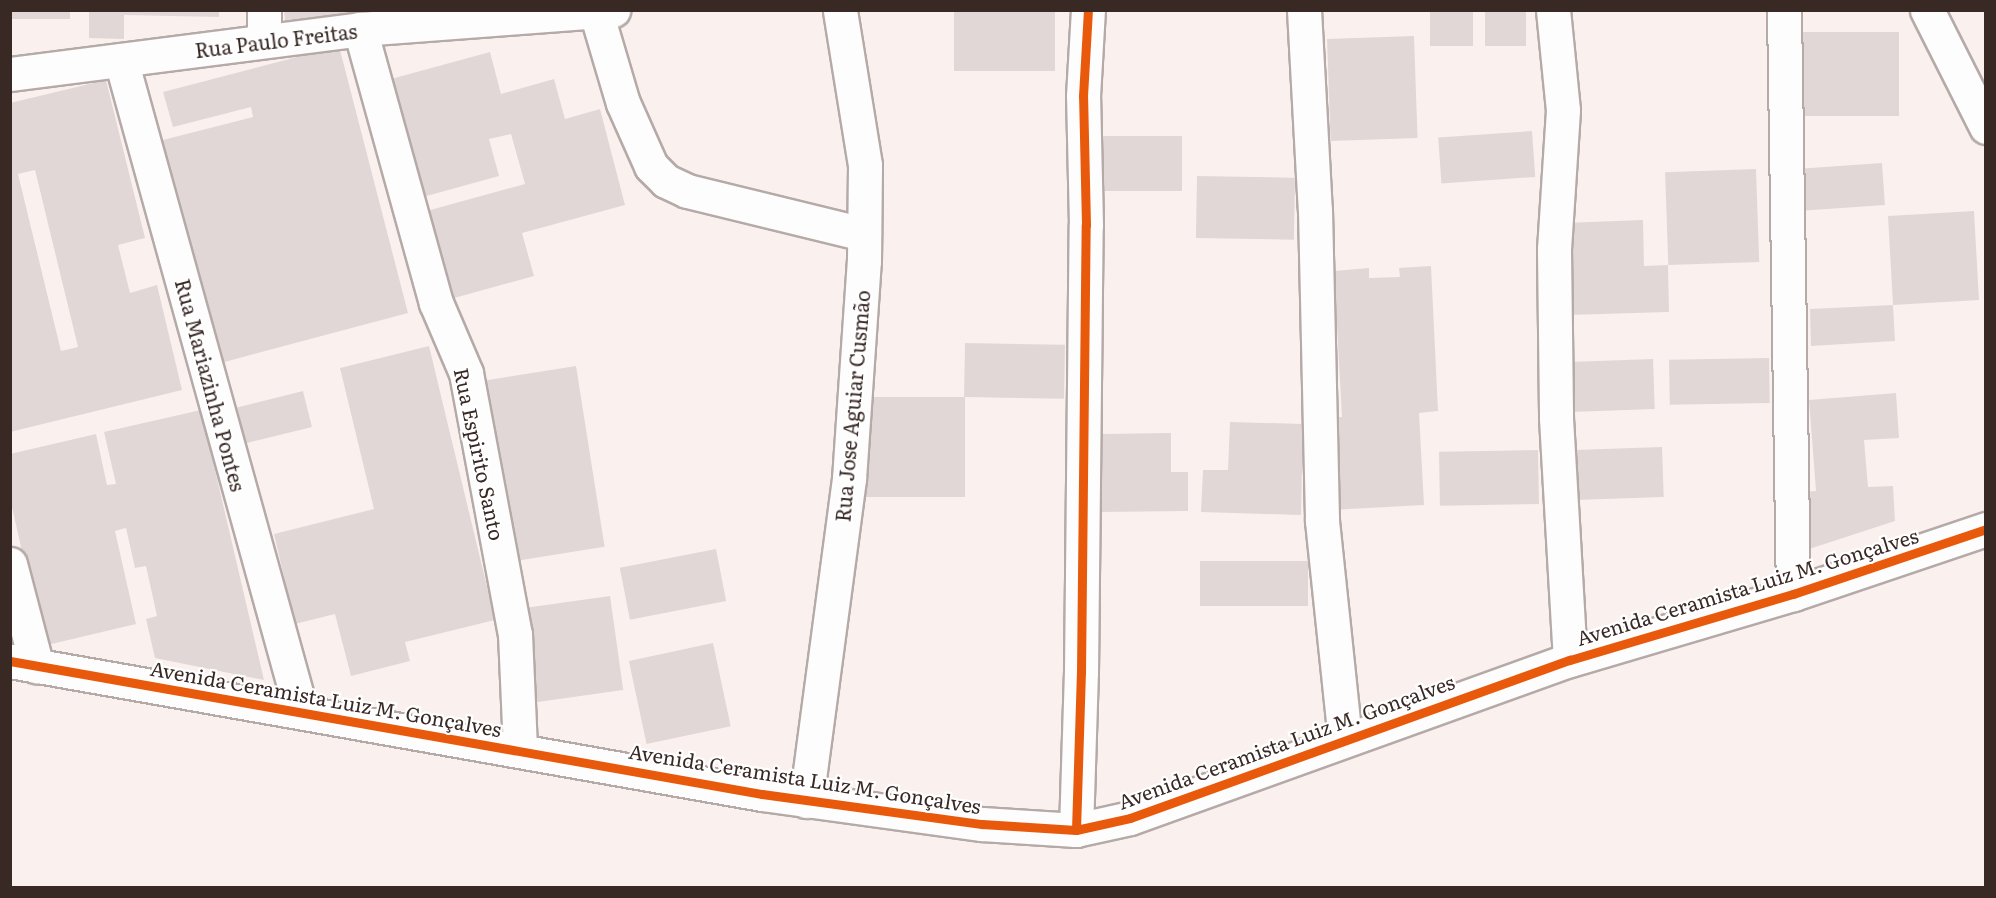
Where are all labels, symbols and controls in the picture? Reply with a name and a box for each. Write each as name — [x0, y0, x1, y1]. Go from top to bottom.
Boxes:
street label: Rua Paulo Freitas — [193, 18, 359, 62]
street label: Rua Mariazinha Pontes — [171, 276, 251, 494]
street label: Rua Jose Aguiar Cusmão — [830, 289, 874, 523]
street label: Rua Espirito Santo — [450, 366, 510, 542]
street label: Avenida Ceramista Luiz M. Gonçalves — [1573, 522, 1921, 650]
street label: Avenida Ceramista Luiz M. Gonçalves — [149, 655, 503, 741]
street label: Avenida Ceramista Luiz M. Gonçalves — [1115, 669, 1457, 813]
street label: Avenida Ceramista Luiz M. Gonçalves — [627, 738, 983, 818]

